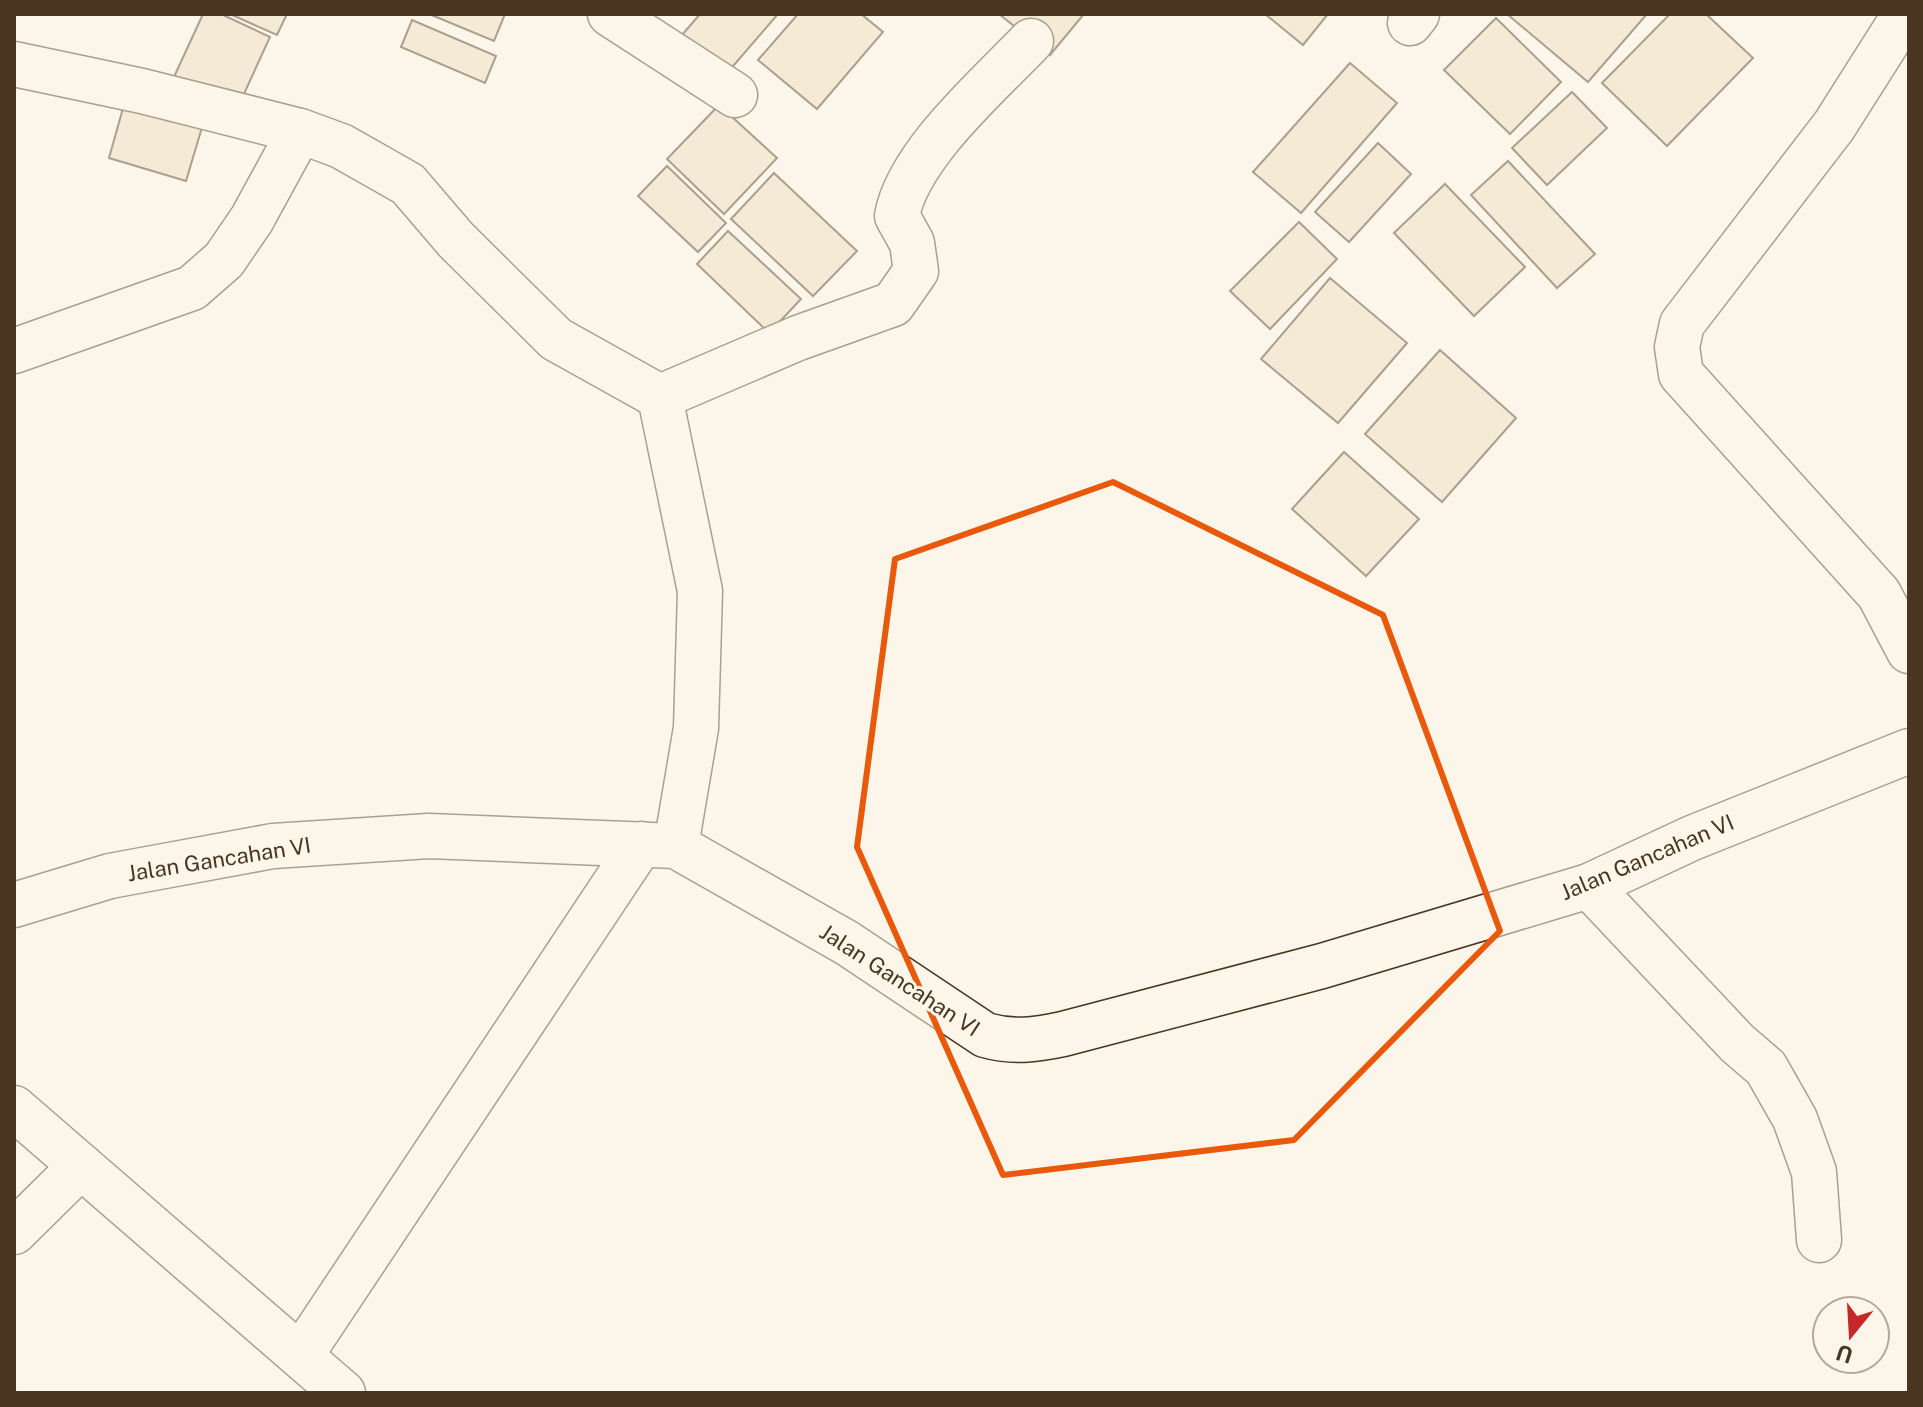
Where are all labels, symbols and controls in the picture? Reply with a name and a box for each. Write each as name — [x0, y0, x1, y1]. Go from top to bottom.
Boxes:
street label: Jalan Gancahan VI — [1556, 809, 1738, 905]
street label: Jalan Gancahan VI — [125, 832, 313, 886]
street label: Jalan Gancahan VI — [815, 918, 985, 1042]
north arrow — [1811, 1295, 1891, 1375]
text: U — [1833, 1339, 1856, 1369]

